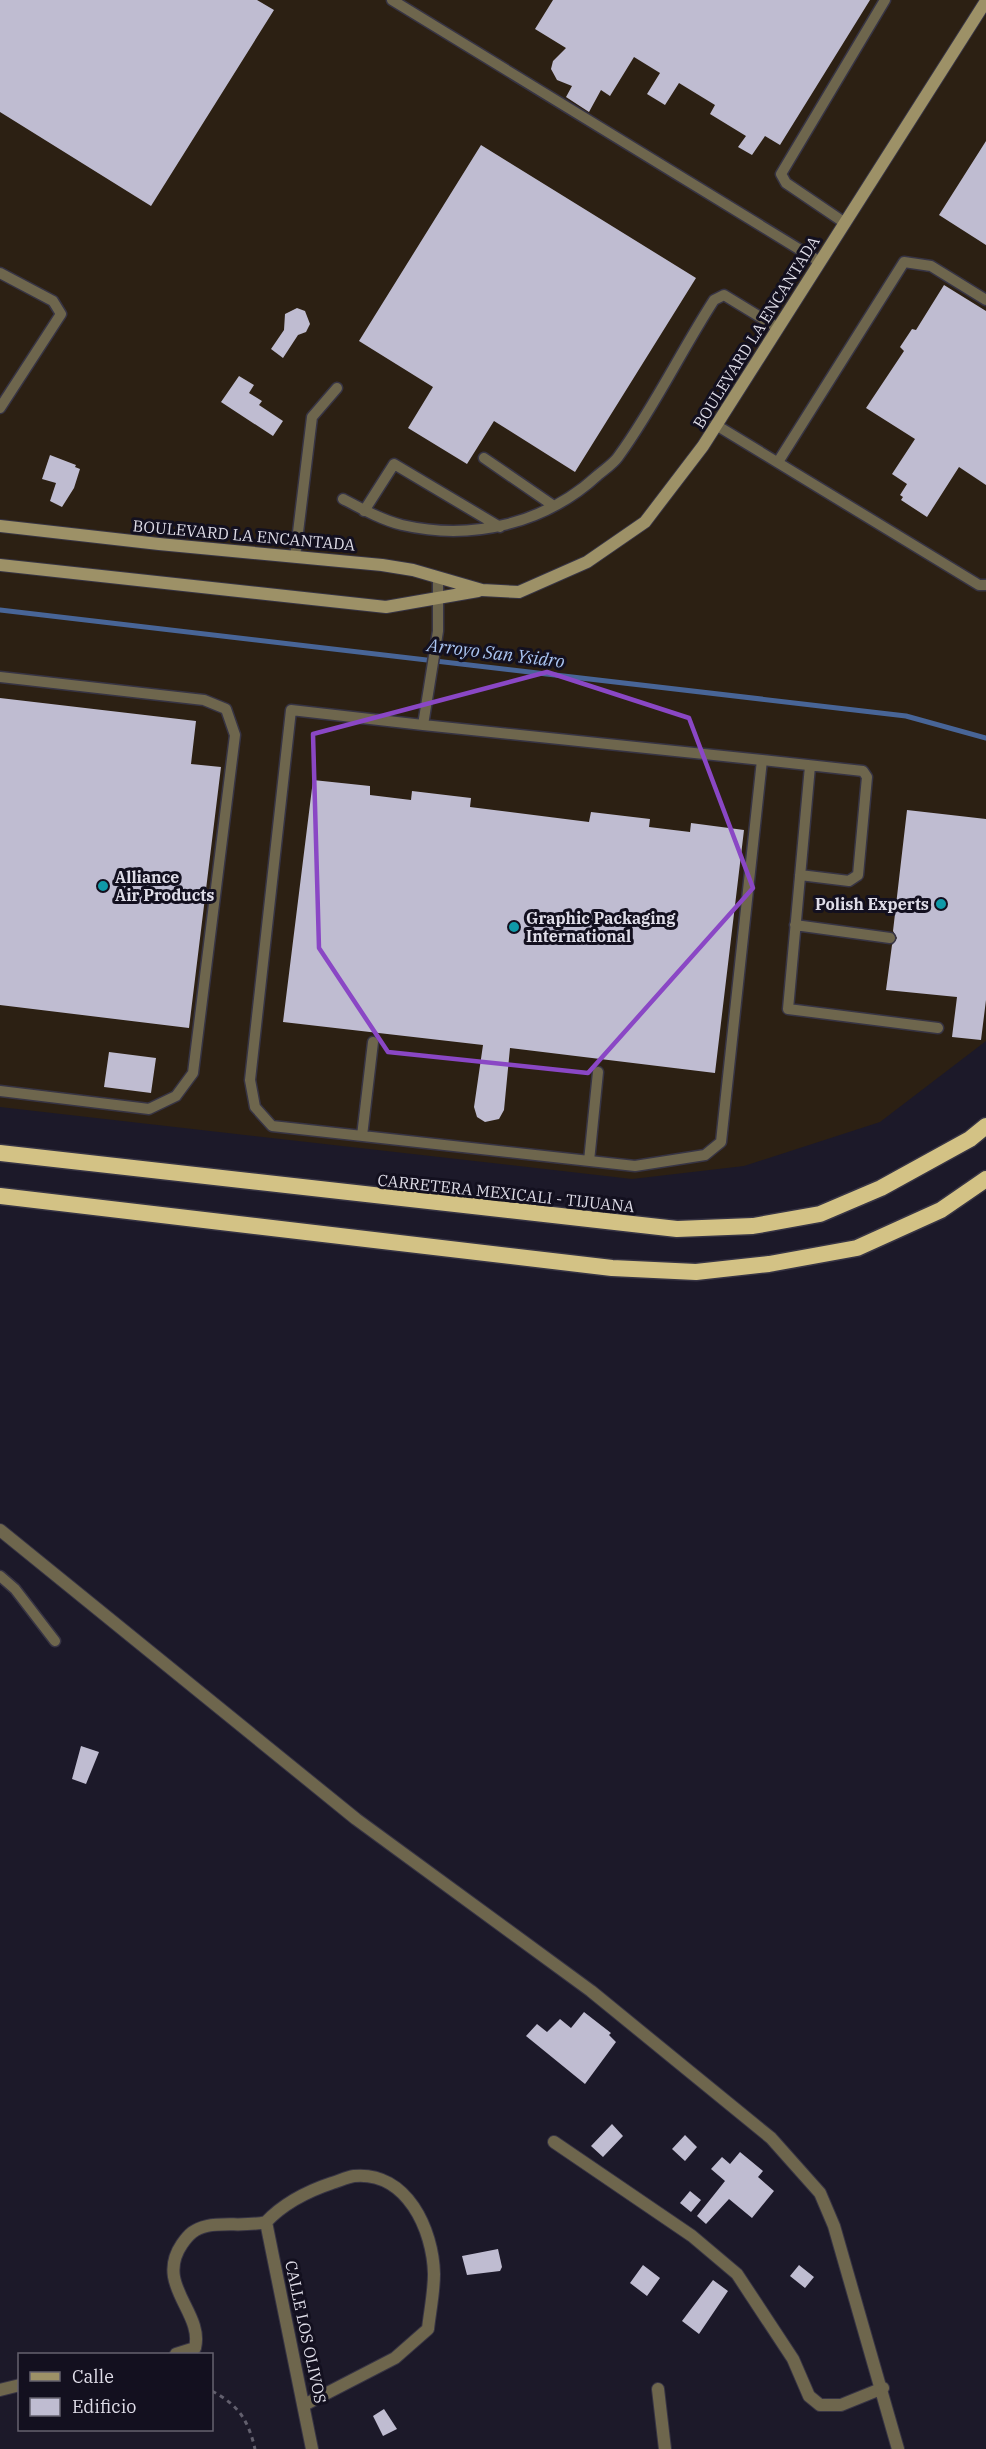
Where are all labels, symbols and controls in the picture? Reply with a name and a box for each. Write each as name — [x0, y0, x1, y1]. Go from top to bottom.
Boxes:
street label: BOULEVARD LA ENCANTADA — [688, 232, 824, 432]
street label: BOULEVARD LA ENCANTADA — [132, 515, 356, 555]
water label: Arroyo San Ysidro — [425, 633, 566, 673]
place label: Alliance Air Products — [115, 867, 214, 905]
marker: Alliance Air Products — [96, 879, 110, 893]
place label: Polish Experts — [815, 894, 929, 914]
marker: Polish Experts — [934, 897, 948, 911]
place label: Graphic Packaging International — [526, 908, 676, 946]
marker: Graphic Packaging International — [507, 920, 521, 934]
street label: CARRETERA MEXICALI - TIJUANA — [376, 1170, 636, 1216]
street label: CALLE LOS OLIVOS — [281, 2259, 331, 2405]
legend — [18, 2353, 213, 2431]
text: Calle — [72, 2365, 114, 2388]
text: Edificio — [72, 2395, 136, 2418]

